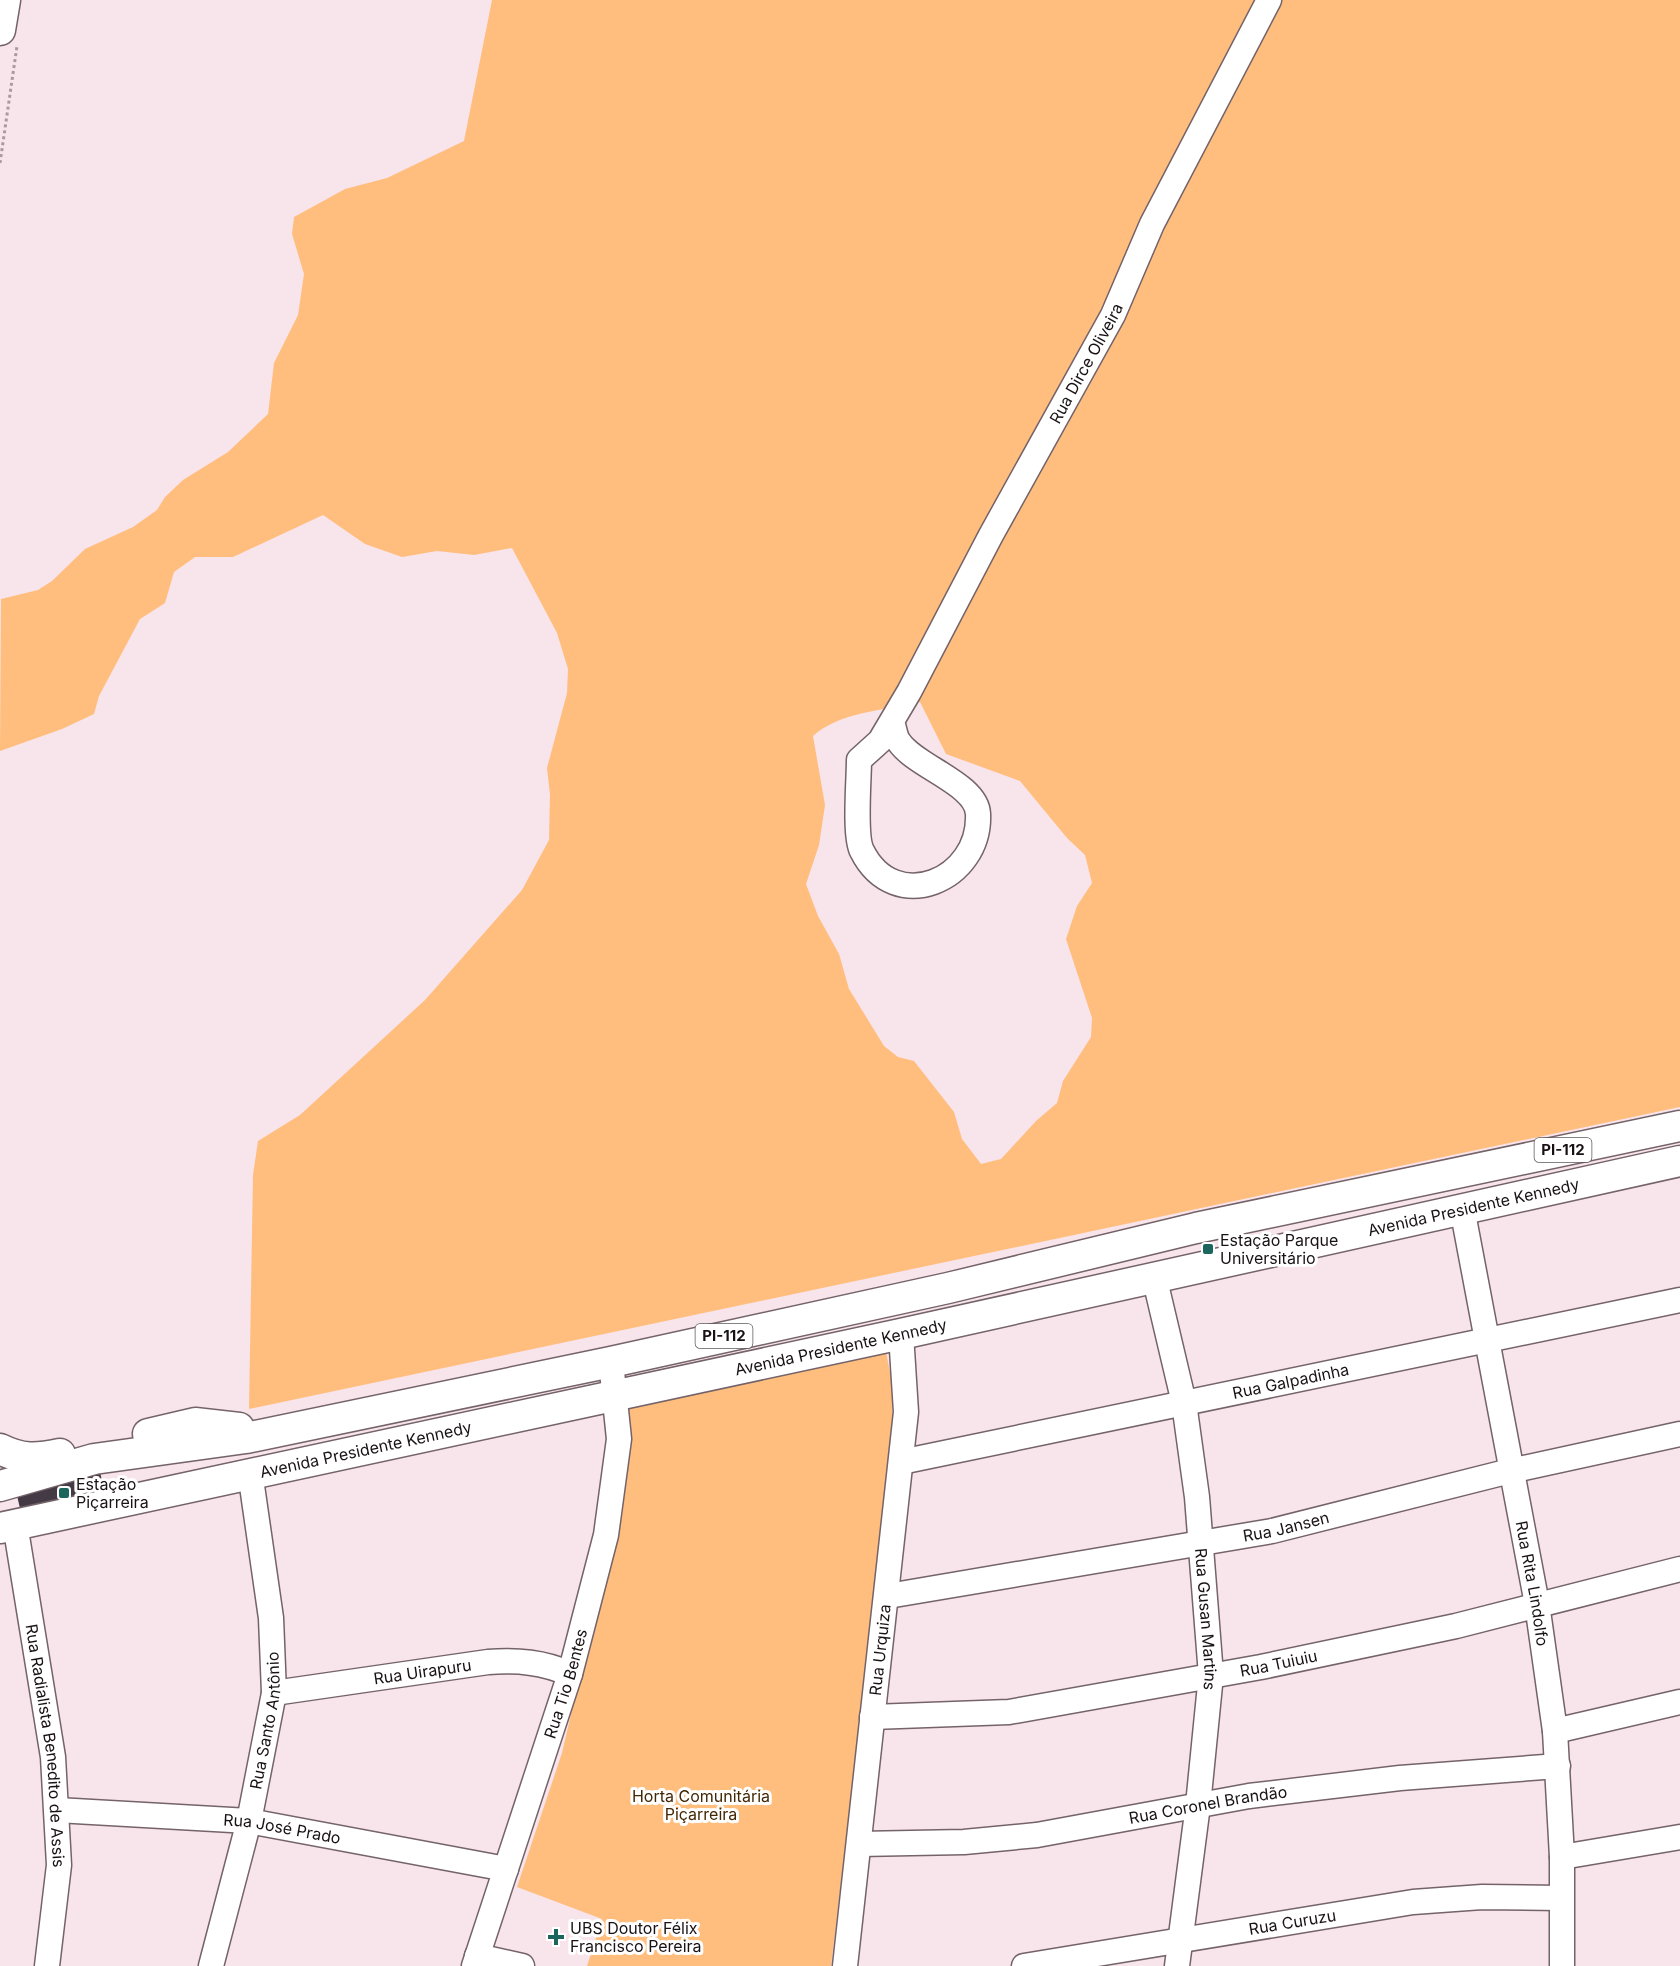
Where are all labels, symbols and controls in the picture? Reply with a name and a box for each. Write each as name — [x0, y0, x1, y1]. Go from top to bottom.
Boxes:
street label: Rua Dirce Oliveira — [1045, 300, 1127, 427]
road number: PI-112 — [1534, 1138, 1592, 1162]
street label: Avenida Presidente Kennedy — [1366, 1174, 1581, 1240]
place label: Estação Parque Universitário — [1220, 1230, 1338, 1268]
marker: Estação Parque Universitário — [1201, 1242, 1215, 1256]
street label: Avenida Presidente Kennedy — [733, 1314, 949, 1380]
road number: PI-112 — [696, 1324, 752, 1348]
street label: Rua Galpadinha — [1231, 1359, 1351, 1403]
street label: Avenida Presidente Kennedy — [258, 1417, 473, 1482]
place label: Estação Piçarreira — [76, 1474, 149, 1512]
marker: Estação Piçarreira — [57, 1486, 71, 1500]
street label: Rua Jansen — [1241, 1507, 1331, 1546]
street label: Rua Rita Lindolfo — [1511, 1519, 1553, 1647]
street label: Rua Gusan Martins — [1191, 1547, 1221, 1691]
street label: Rua Urquiza — [865, 1603, 895, 1697]
street label: Rua Radialista Benedito de Assis — [21, 1622, 69, 1868]
street label: Rua Tio Bentes — [540, 1627, 591, 1741]
street label: Rua Tuiuiu — [1238, 1645, 1319, 1681]
street label: Rua Santo Antônio — [245, 1651, 285, 1791]
street label: Rua Uirapuru — [372, 1655, 473, 1688]
street label: Rua Coronel Brandão — [1127, 1782, 1288, 1828]
park label: Horta Comunitária Piçarreira — [632, 1786, 770, 1824]
street label: Rua José Prado — [223, 1810, 342, 1848]
street label: Rua Curuzu — [1247, 1905, 1338, 1939]
place label: UBS Doutor Félix Francisco Pereira — [570, 1918, 702, 1956]
marker: UBS Doutor Félix Francisco Pereira — [547, 1928, 565, 1946]

